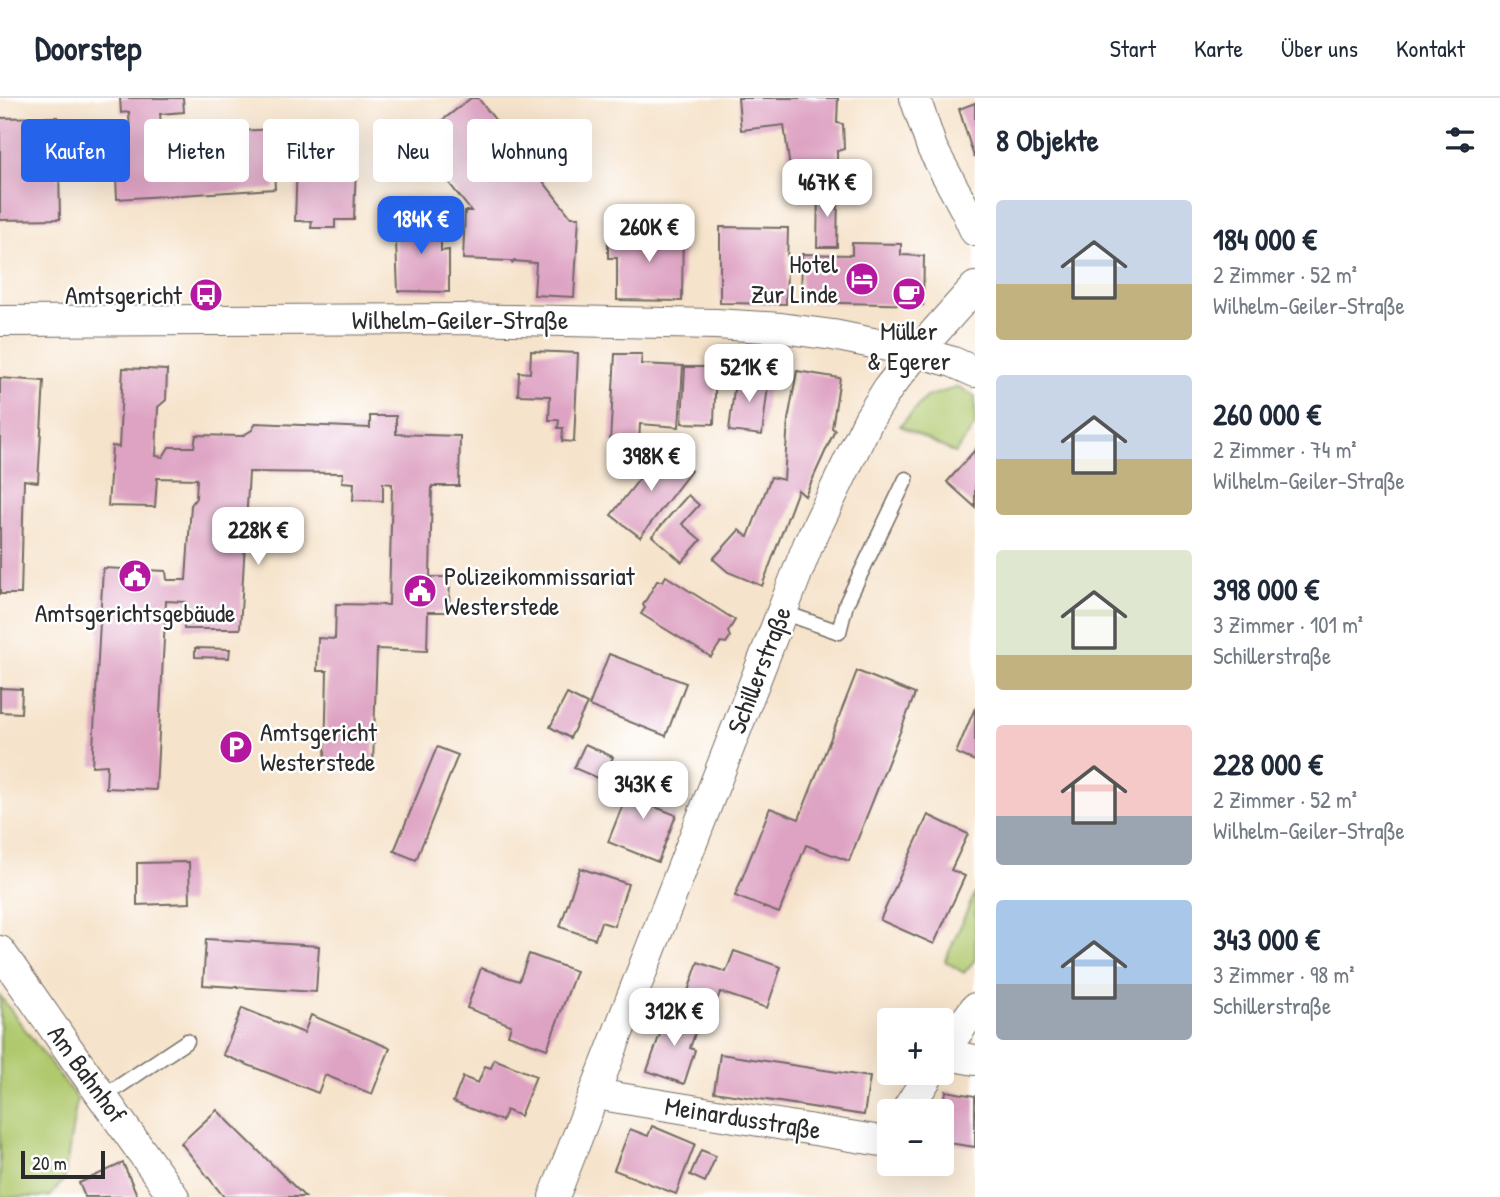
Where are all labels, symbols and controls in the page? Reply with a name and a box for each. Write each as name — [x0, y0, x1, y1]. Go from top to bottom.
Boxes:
text: Doorstep — [35, 26, 141, 70]
text: Start — [1110, 32, 1156, 64]
text: Karte — [1194, 32, 1243, 64]
text: Über uns — [1281, 32, 1358, 64]
text: Kontakt — [1396, 32, 1465, 64]
chip: Kaufen — [21, 119, 130, 182]
chip: Mieten — [144, 119, 249, 182]
chip: Filter — [263, 119, 359, 182]
chip: Neu — [373, 119, 453, 182]
chip: Wohnung — [467, 119, 592, 182]
text: 8 Objekte — [996, 120, 1099, 160]
icon: filters — [1441, 121, 1479, 159]
pin: 467K € — [770, 159, 884, 219]
text: 467K € — [798, 166, 856, 197]
pin: 184K € — [364, 197, 478, 256]
text: 184K € — [393, 203, 449, 234]
pin: 260K € — [592, 204, 706, 264]
text: 260K € — [620, 211, 678, 242]
text: 184 000 € — [1213, 219, 1317, 259]
icon: home — [1052, 228, 1136, 312]
place label: Hotel Zur Linde — [751, 246, 838, 311]
text: 2 Zimmer · 52 m² — [1213, 259, 1357, 290]
hotel icon: Hotel Zur Linde — [843, 260, 881, 298]
cafe icon: Müller & Egerer — [890, 275, 928, 313]
bus stop icon: Amtsgericht — [187, 276, 225, 314]
place label: Amtsgericht — [65, 277, 183, 312]
text: Wilhelm-Geiler-Straße — [1213, 290, 1405, 321]
street label: Wilhelm-Geiler-Straße — [352, 302, 568, 337]
place label: Müller & Egerer — [867, 313, 951, 378]
pin: 521K € — [692, 344, 806, 404]
text: 521K € — [720, 351, 778, 382]
text: 260 000 € — [1213, 394, 1321, 434]
icon: home — [1052, 403, 1136, 487]
pin: 398K € — [594, 434, 708, 493]
text: 2 Zimmer · 74 m² — [1213, 434, 1357, 465]
text: 398K € — [622, 440, 680, 471]
text: Wilhelm-Geiler-Straße — [1213, 465, 1405, 496]
pin: 228K € — [201, 508, 315, 567]
text: 228K € — [228, 514, 288, 545]
public building icon: Amtsgerichtsgebäude — [116, 557, 154, 595]
place label: Polizeikommissariat Westerstede — [444, 558, 636, 623]
text: 398 000 € — [1213, 569, 1319, 609]
public building icon: Polizeikommissariat Westerstede — [401, 572, 439, 610]
icon: home — [1052, 578, 1136, 662]
place label: Amtsgerichtsgebäude — [35, 595, 235, 630]
street label: Schillerstraße — [718, 601, 799, 738]
text: 3 Zimmer · 101 m² — [1213, 609, 1363, 640]
text: Schillerstraße — [1213, 640, 1331, 671]
place label: Amtsgericht Westerstede — [260, 714, 378, 779]
parking icon: Amtsgericht Westerstede — [217, 728, 255, 766]
text: 228 000 € — [1213, 744, 1323, 784]
icon: home — [1052, 753, 1136, 837]
pin: 343K € — [586, 762, 700, 821]
text: 343K € — [614, 768, 672, 799]
text: 2 Zimmer · 52 m² — [1213, 784, 1357, 815]
text: Wilhelm-Geiler-Straße — [1213, 815, 1405, 846]
text: 343 000 € — [1213, 919, 1320, 959]
icon: home — [1052, 928, 1136, 1012]
text: 3 Zimmer · 98 m² — [1213, 959, 1355, 990]
pin: 312K € — [617, 988, 731, 1048]
text: Schillerstraße — [1213, 990, 1331, 1021]
text: 312K € — [645, 995, 703, 1026]
map controls — [877, 1008, 954, 1176]
button: + — [877, 1008, 954, 1085]
street label: Am Bahnhof — [40, 1018, 135, 1130]
street label: Meinardusstraße — [663, 1088, 824, 1147]
button: − — [877, 1099, 954, 1176]
scale bar — [21, 1148, 105, 1180]
text: 20 m — [32, 1150, 67, 1176]

